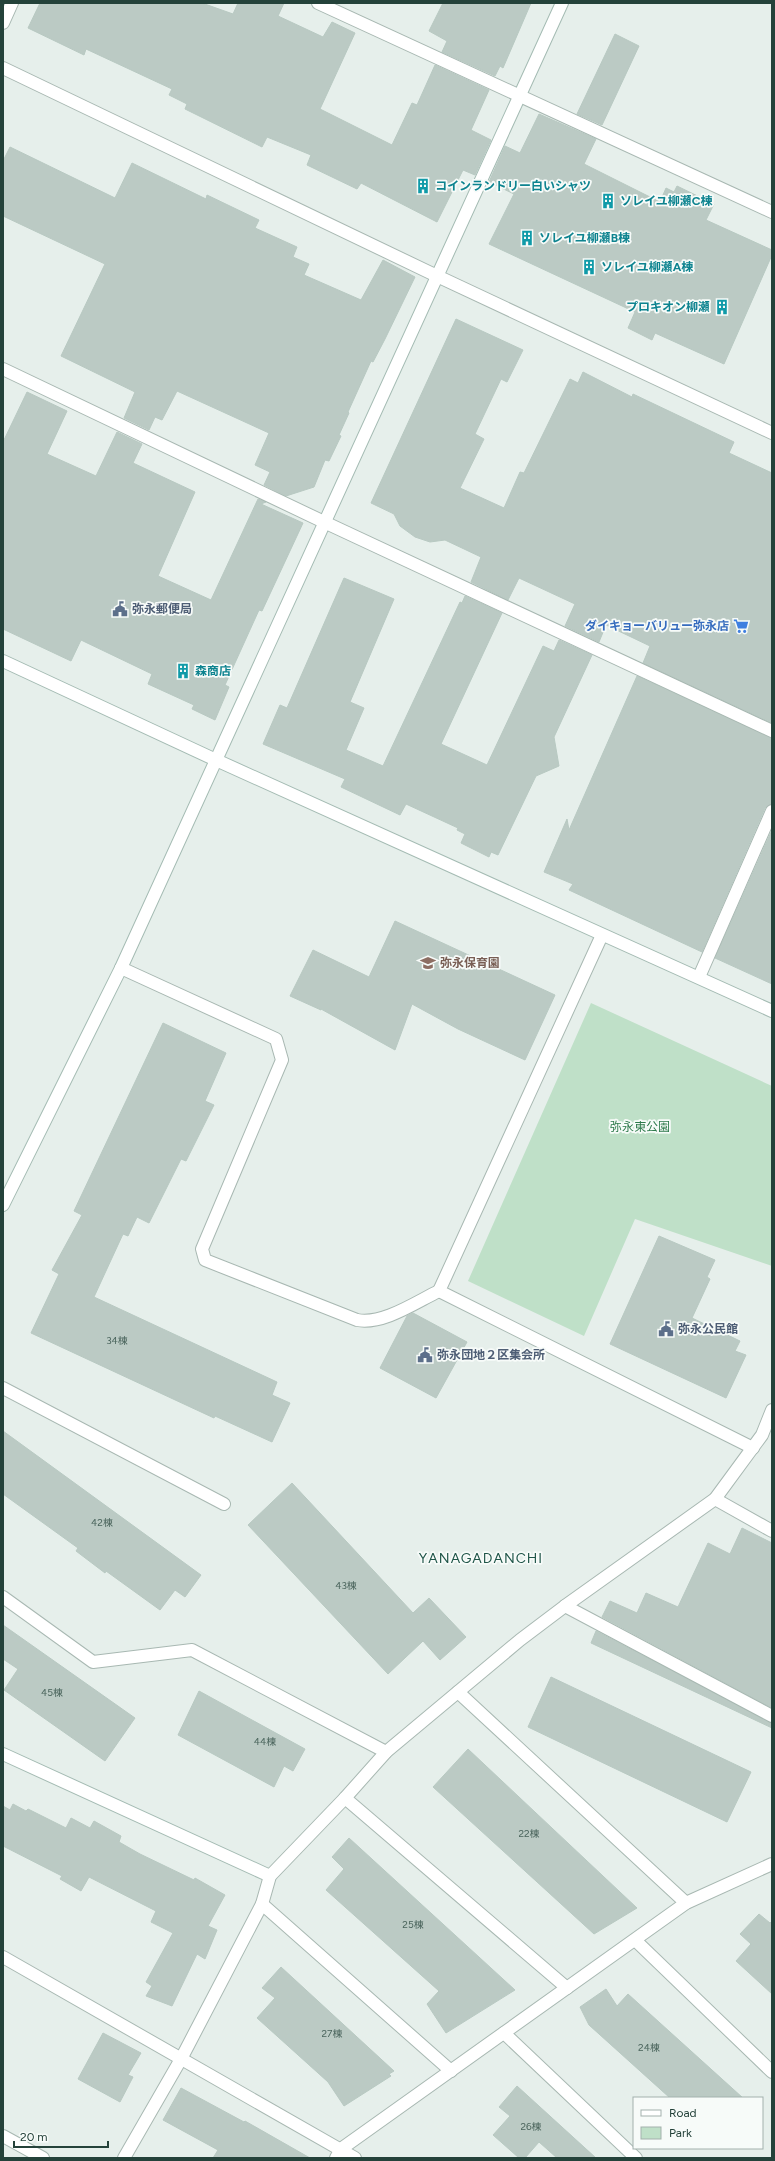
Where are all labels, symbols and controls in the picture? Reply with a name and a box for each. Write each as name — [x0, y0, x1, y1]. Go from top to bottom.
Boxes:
building icon: コインランドリー白いシャツ — [414, 177, 432, 195]
place label: コインランドリー白いシャツ — [435, 179, 591, 193]
building icon: ソレイユ柳瀬C棟 — [599, 192, 617, 210]
place label: ソレイユ柳瀬C棟 — [620, 194, 712, 208]
building icon: ソレイユ柳瀬B棟 — [518, 229, 536, 247]
place label: ソレイユ柳瀬B棟 — [539, 231, 630, 245]
building icon: ソレイユ柳瀬A棟 — [580, 258, 598, 276]
place label: ソレイユ柳瀬A棟 — [601, 260, 693, 274]
building icon: プロキオン柳瀬 — [713, 298, 731, 316]
place label: プロキオン柳瀬 — [626, 300, 710, 314]
public building icon: 弥永郵便局 — [111, 600, 129, 618]
place label: 弥永郵便局 — [132, 602, 192, 616]
supermarket icon: ダイキョーバリュー弥永店 — [732, 617, 750, 635]
place label: ダイキョーバリュー弥永店 — [585, 619, 729, 633]
building icon: 森商店 — [174, 662, 192, 680]
place label: 森商店 — [195, 664, 231, 678]
school or university icon: 弥永保育園 — [419, 954, 437, 972]
place label: 弥永保育園 — [440, 956, 500, 970]
park label: 弥永東公園 — [610, 1120, 670, 1134]
public building icon: 弥永公民館 — [657, 1320, 675, 1338]
place label: 弥永公民館 — [678, 1322, 738, 1336]
house number: 34棟 — [106, 1334, 128, 1347]
public building icon: 弥永団地２区集会所 — [416, 1346, 434, 1364]
place label: 弥永団地２区集会所 — [437, 1348, 545, 1362]
house number: 42棟 — [91, 1516, 113, 1529]
district label: YANAGADANCHI — [419, 1550, 543, 1567]
house number: 43棟 — [335, 1579, 357, 1592]
house number: 45棟 — [41, 1686, 63, 1699]
house number: 44棟 — [254, 1735, 276, 1748]
house number: 22棟 — [518, 1827, 540, 1840]
house number: 25棟 — [402, 1918, 424, 1931]
house number: 27棟 — [322, 2027, 342, 2040]
house number: 24棟 — [638, 2041, 660, 2054]
legend — [633, 2097, 763, 2149]
text: Road — [669, 2106, 697, 2120]
house number: 26棟 — [520, 2120, 542, 2133]
scale bar — [14, 2123, 108, 2149]
text: Park — [669, 2126, 692, 2140]
text: 20 m — [20, 2130, 48, 2144]

